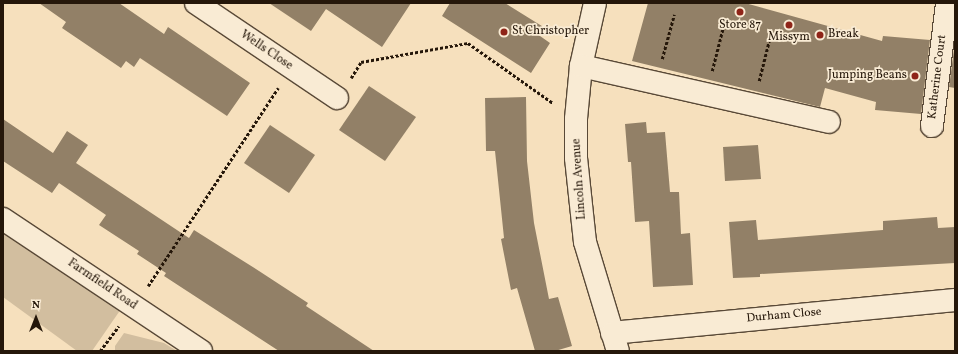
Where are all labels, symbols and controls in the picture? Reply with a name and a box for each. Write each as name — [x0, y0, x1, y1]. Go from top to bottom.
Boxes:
marker: Store 87 — [735, 7, 745, 17]
place label: Store 87 — [719, 19, 761, 33]
marker: Missym — [784, 20, 794, 30]
place label: St Christopher — [512, 25, 589, 39]
marker: St Christopher — [499, 27, 509, 37]
street label: Wells Close — [237, 28, 295, 74]
place label: Break — [828, 28, 859, 42]
marker: Break — [815, 30, 825, 40]
place label: Missym — [768, 31, 810, 45]
street label: Katherine Court — [926, 34, 950, 120]
place label: Jumping Beans — [828, 69, 907, 83]
marker: Jumping Beans — [910, 71, 920, 81]
street label: Lincoln Avenue — [570, 138, 590, 220]
street label: Farmfield Road — [64, 256, 140, 314]
north arrow — [16, 298, 56, 338]
text: N — [32, 298, 40, 313]
street label: Durham Close — [746, 306, 822, 326]

